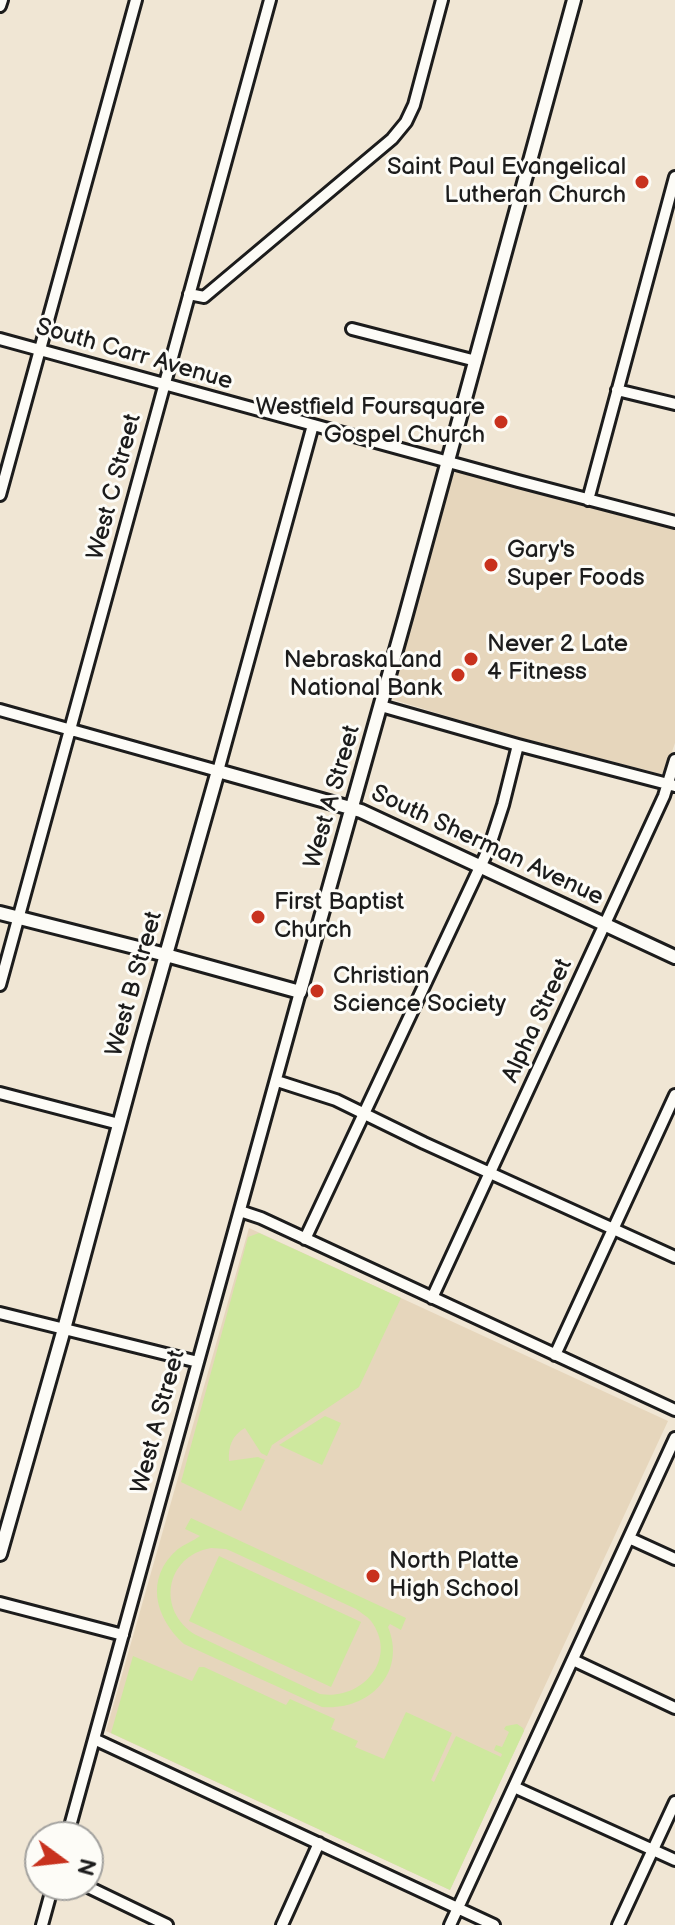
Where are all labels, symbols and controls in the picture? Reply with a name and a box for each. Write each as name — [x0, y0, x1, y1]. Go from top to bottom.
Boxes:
place label: Saint Paul Evangelical Lutheran Church — [387, 154, 626, 210]
marker: Saint Paul Evangelical Lutheran Church — [633, 173, 651, 191]
street label: South Carr Avenue — [32, 313, 236, 397]
place label: Westfield Foursquare Gospel Church — [255, 394, 485, 450]
street label: West C Street — [82, 411, 148, 563]
marker: Westfield Foursquare Gospel Church — [492, 413, 510, 431]
place label: Gary's Super Foods — [507, 537, 645, 593]
marker: Gary's Super Foods — [482, 556, 500, 574]
place label: Never 2 Late 4 Fitness — [487, 631, 628, 687]
place label: NebraskaLand National Bank — [284, 647, 442, 703]
marker: Never 2 Late 4 Fitness — [462, 650, 480, 668]
marker: NebraskaLand National Bank — [449, 666, 467, 684]
street label: West A Street — [299, 722, 367, 872]
street label: South Sherman Avenue — [366, 779, 608, 913]
place label: First Baptist Church — [274, 889, 404, 945]
street label: West B Street — [101, 908, 169, 1060]
marker: First Baptist Church — [249, 908, 267, 926]
street label: Alpha Street — [497, 955, 579, 1087]
place label: Christian Science Society — [333, 963, 506, 1019]
marker: Christian Science Society — [308, 982, 326, 1000]
street label: West A Street — [126, 1347, 192, 1497]
place label: North Platte High School — [389, 1548, 519, 1604]
marker: North Platte High School — [364, 1567, 382, 1585]
north arrow — [24, 1821, 104, 1901]
text: N — [71, 1855, 101, 1878]

